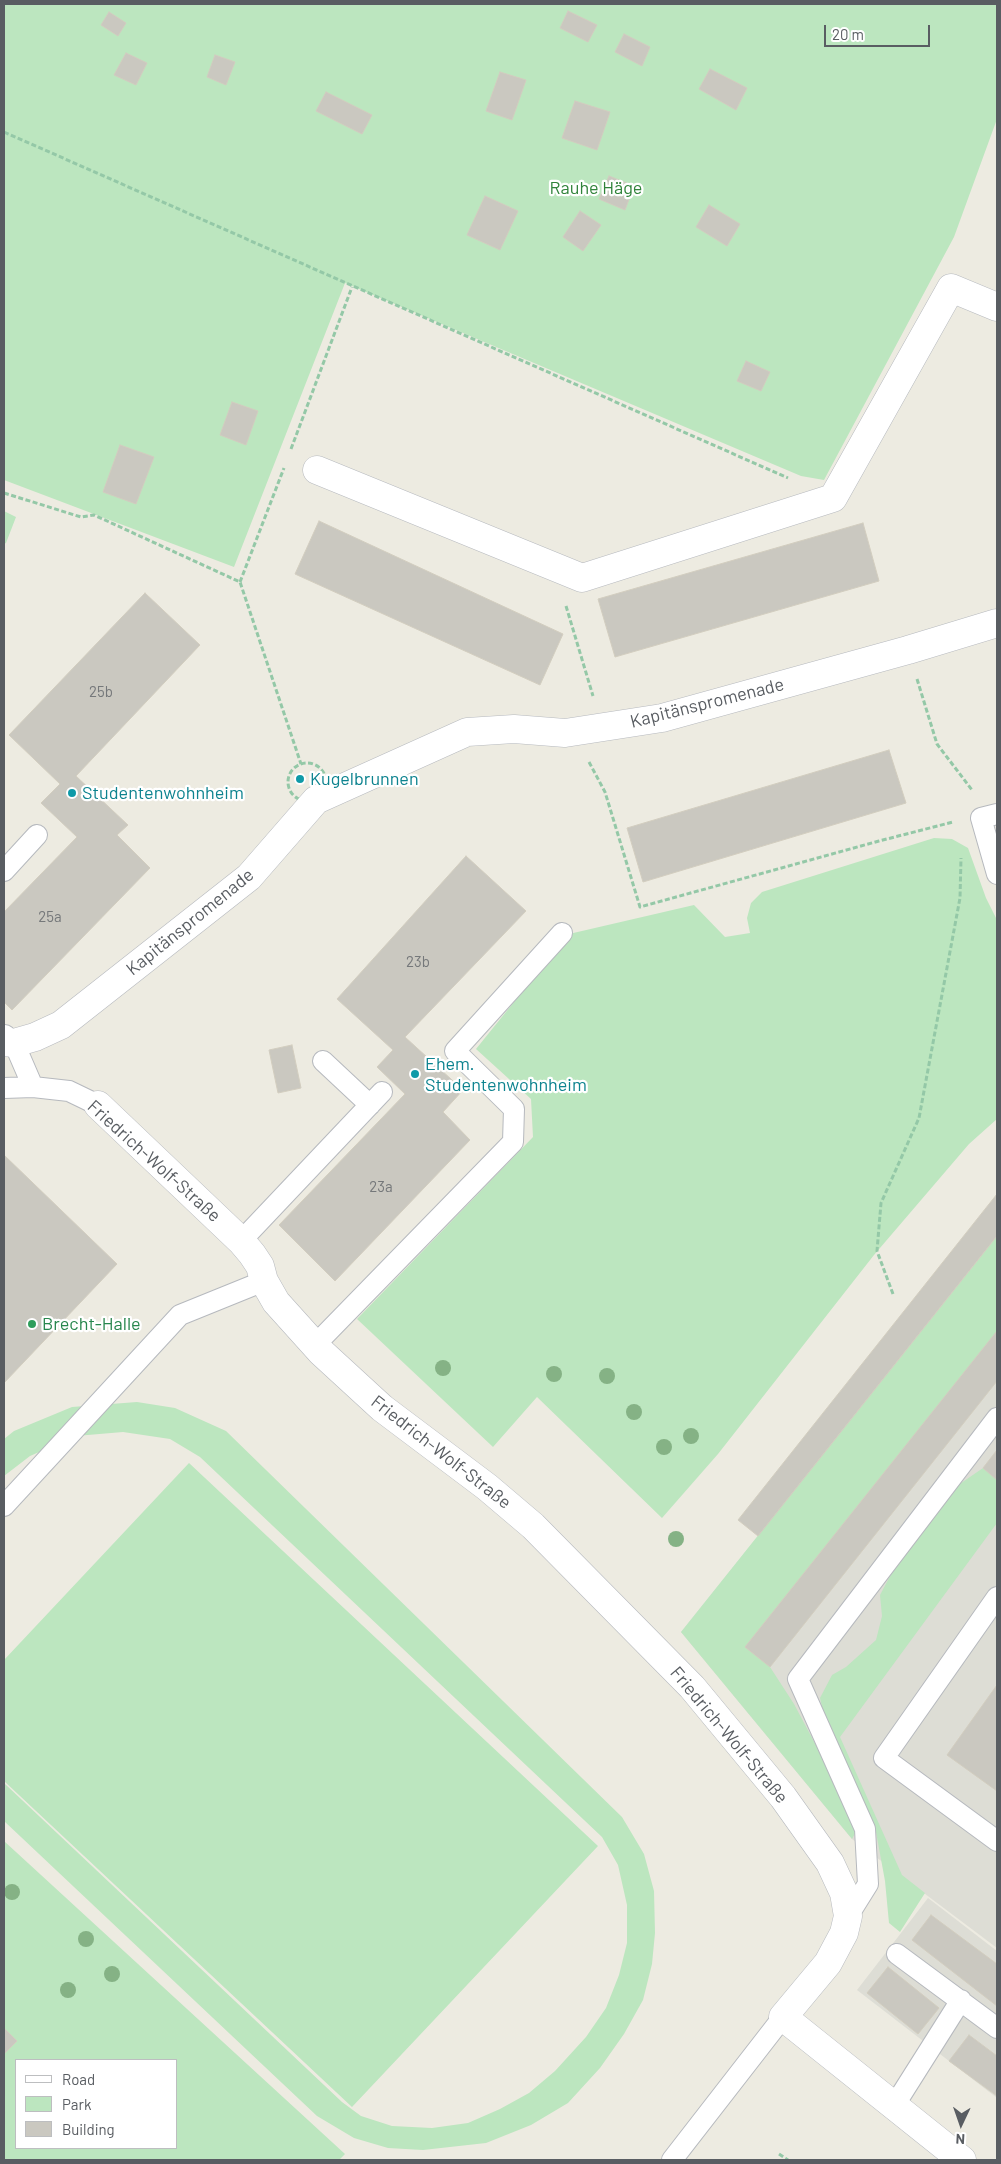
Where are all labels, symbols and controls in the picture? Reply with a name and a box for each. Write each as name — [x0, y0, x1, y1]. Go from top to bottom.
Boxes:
scale bar — [826, 15, 932, 47]
text: 20 m — [832, 25, 864, 43]
park label: Rauhe Häge — [550, 177, 642, 199]
street label: Kapitänspromenade — [628, 673, 786, 733]
house number: 25b — [89, 683, 113, 701]
place label: Kugelbrunnen — [310, 768, 419, 790]
marker: Kugelbrunnen — [294, 773, 306, 785]
place label: Studentenwohnheim — [82, 782, 244, 804]
marker: Studentenwohnheim — [66, 787, 78, 799]
street label: Kapitänspromenade — [122, 864, 258, 980]
house number: 25a — [38, 908, 62, 926]
house number: 23b — [406, 953, 430, 971]
place label: Ehem. Studentenwohnheim — [425, 1053, 587, 1096]
marker: Ehem. Studentenwohnheim — [409, 1068, 421, 1080]
street label: Friedrich-Wolf-Straße — [83, 1096, 225, 1226]
house number: 23a — [369, 1178, 393, 1196]
place label: Brecht-Halle — [42, 1313, 141, 1335]
marker: Brecht-Halle — [26, 1318, 38, 1330]
street label: Friedrich-Wolf-Straße — [367, 1391, 515, 1513]
street label: Friedrich-Wolf-Straße — [666, 1662, 792, 1808]
legend — [15, 2059, 178, 2149]
text: Road — [62, 2070, 95, 2088]
text: Park — [62, 2095, 91, 2113]
north arrow — [936, 2099, 986, 2149]
text: Building — [62, 2120, 115, 2138]
text: N — [955, 2131, 965, 2148]

